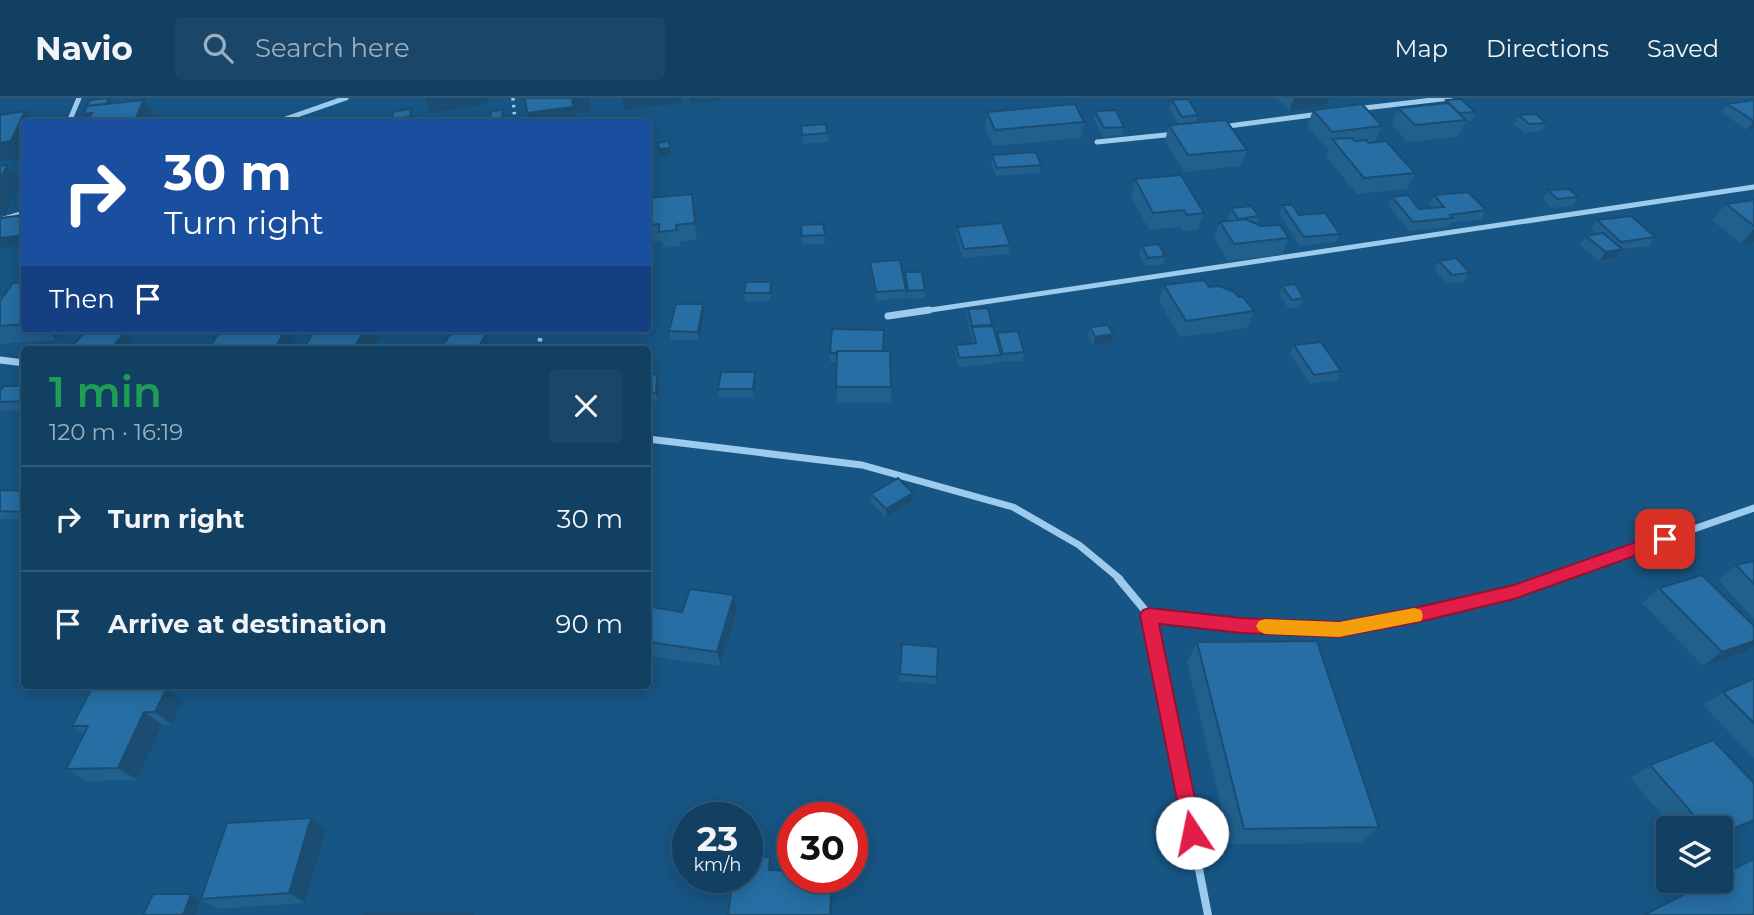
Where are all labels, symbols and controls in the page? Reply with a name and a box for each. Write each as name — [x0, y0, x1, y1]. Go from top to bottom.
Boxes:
search box — [175, 17, 665, 80]
text: Navio — [35, 28, 133, 68]
icon: search — [199, 29, 237, 67]
text: Search here — [255, 32, 410, 64]
text: Map — [1395, 34, 1448, 63]
text: Directions — [1486, 34, 1609, 63]
text: Saved — [1647, 34, 1719, 63]
text: 30 m — [164, 143, 292, 202]
icon: right — [49, 147, 140, 238]
text: Turn right — [164, 203, 324, 242]
icon: arrive — [129, 280, 167, 318]
text: Then — [49, 283, 115, 315]
text: 1 min — [49, 366, 162, 418]
button: close — [549, 369, 623, 443]
text: 120 m · 16:19 — [49, 418, 183, 446]
icon: right — [49, 500, 87, 538]
text: Turn right — [108, 503, 244, 535]
text: 30 m — [557, 503, 623, 535]
pin — [1635, 509, 1695, 569]
icon: arrive — [1646, 520, 1684, 558]
icon: arrive — [49, 605, 87, 643]
text: Arrive at destination — [108, 608, 387, 640]
text: 90 m — [556, 608, 623, 640]
position arrow — [1155, 796, 1229, 870]
speed limit sign: 30 — [777, 802, 868, 893]
map controls — [1656, 816, 1733, 893]
button: layers — [1656, 816, 1733, 893]
text: 23 — [697, 817, 738, 860]
text: km/h — [693, 854, 742, 876]

